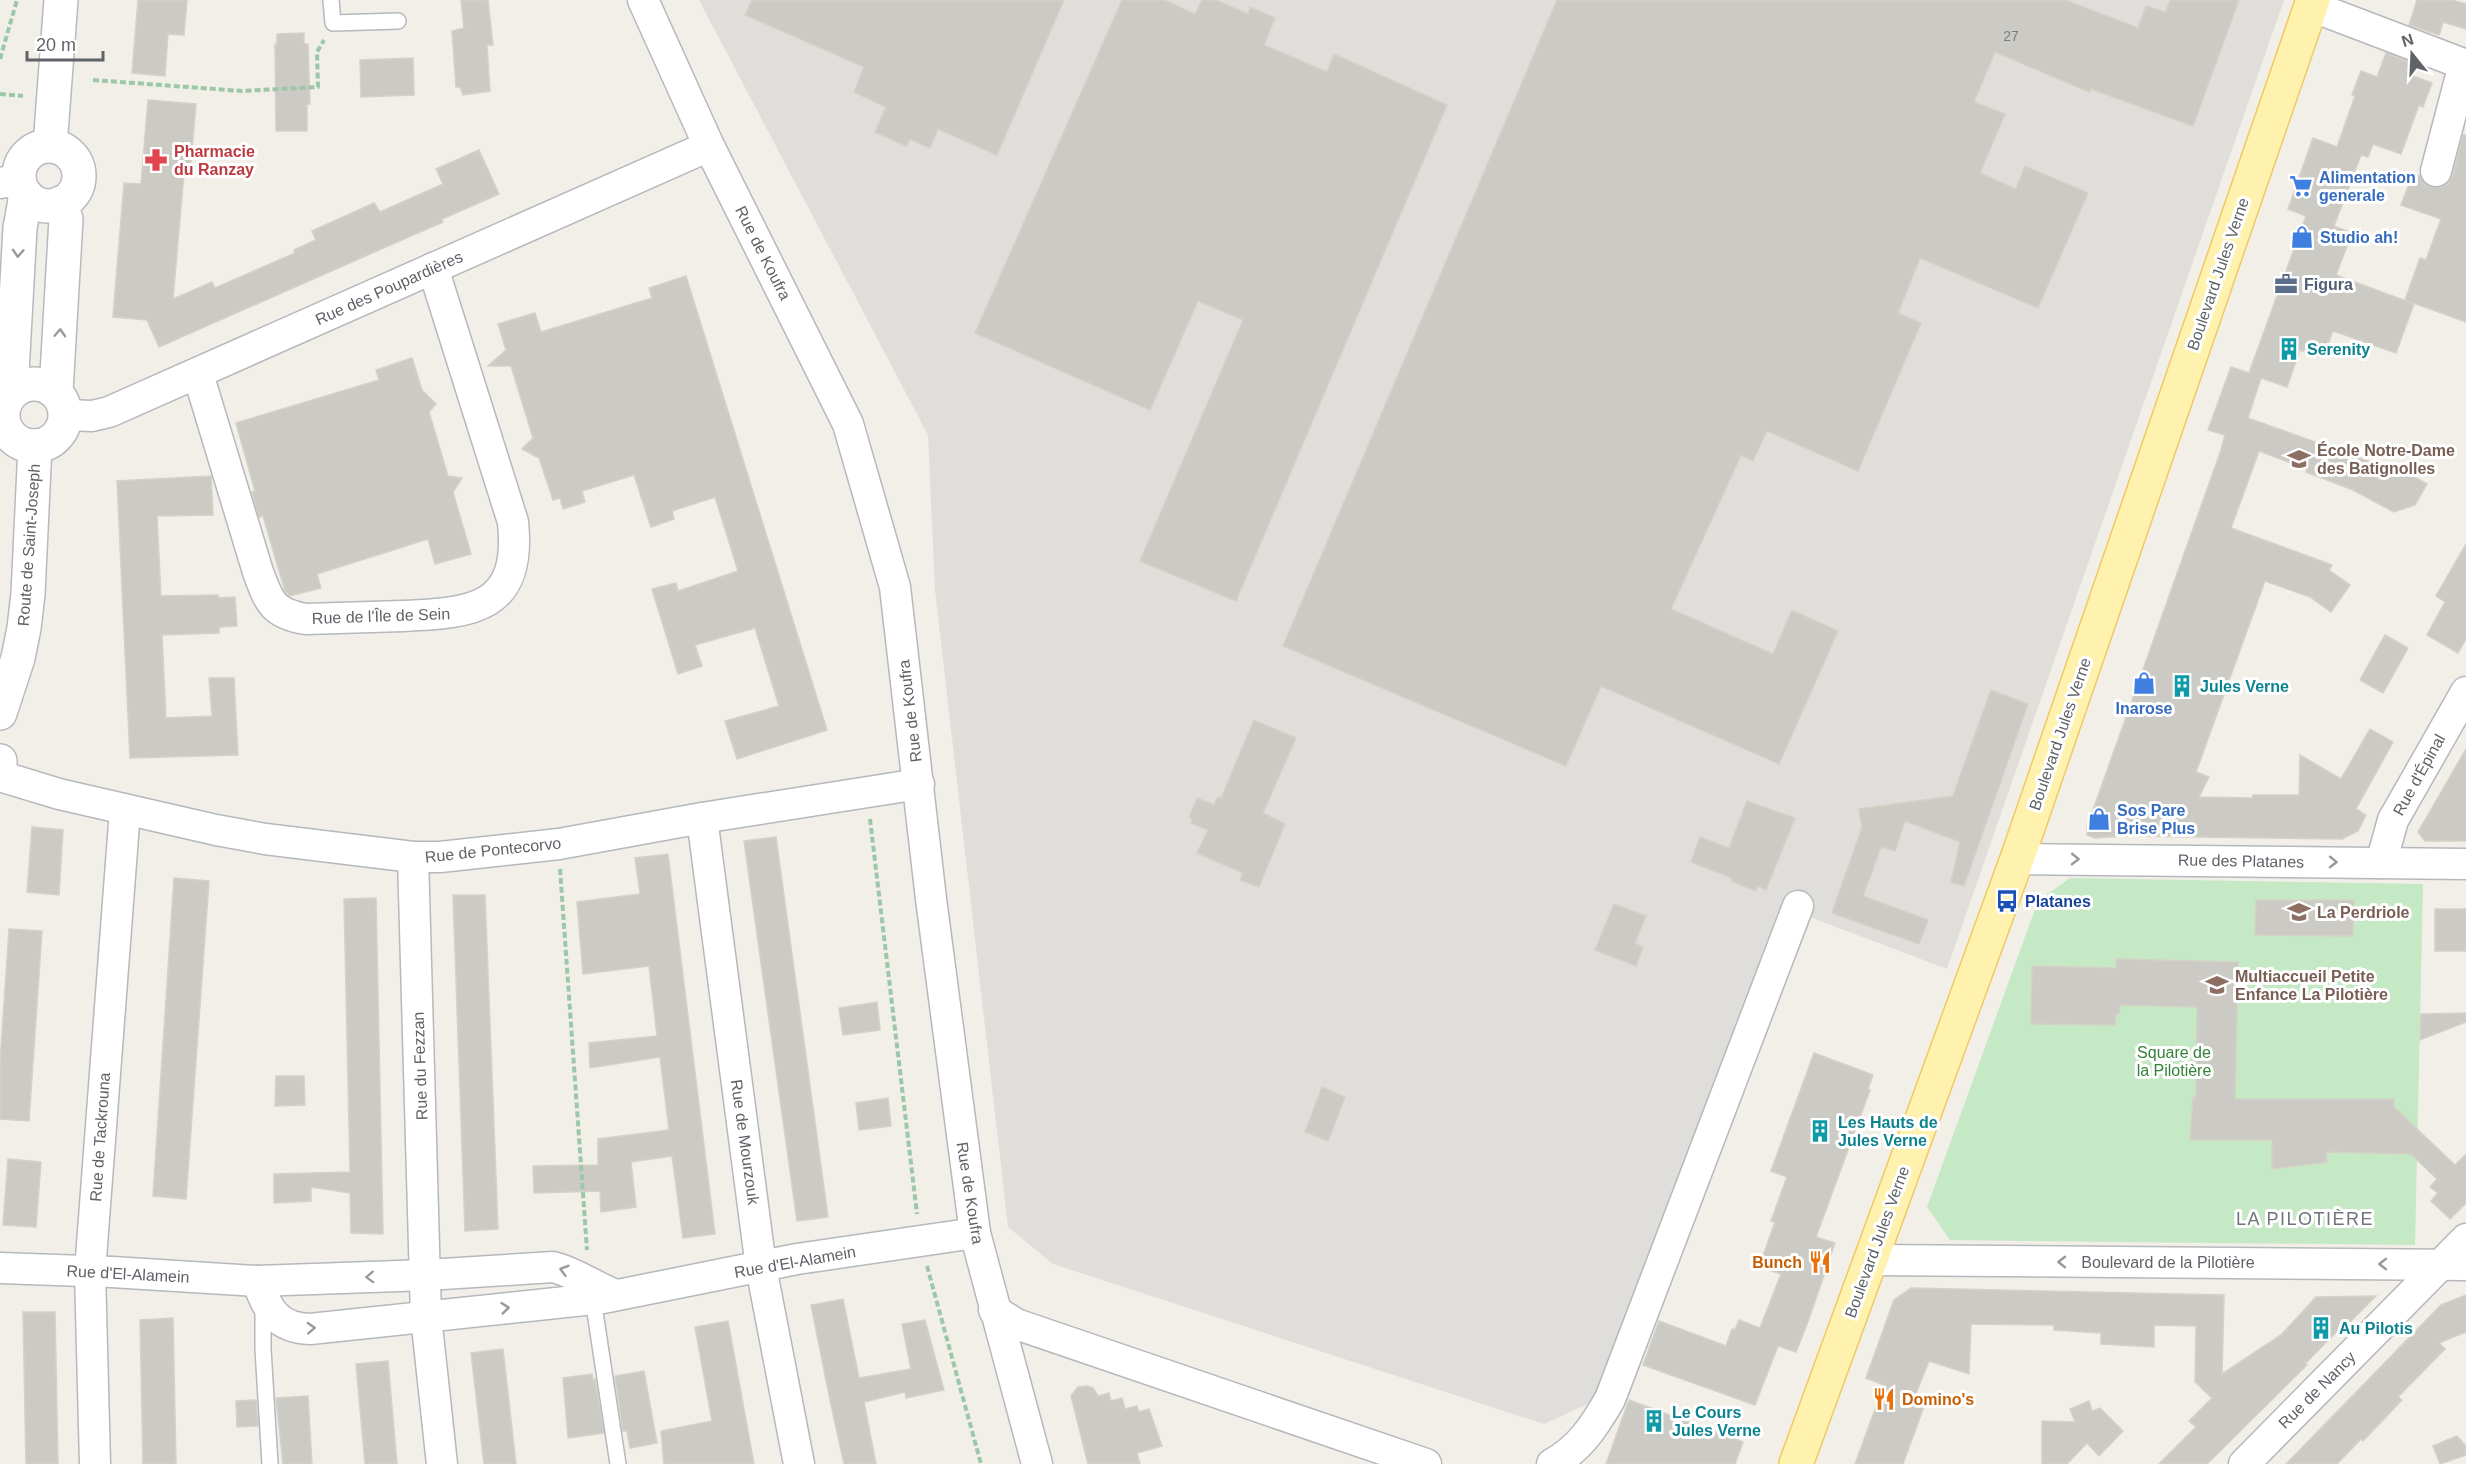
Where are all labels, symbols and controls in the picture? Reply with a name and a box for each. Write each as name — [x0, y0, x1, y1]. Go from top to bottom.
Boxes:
scale bar — [27, 24, 104, 62]
north arrow — [2382, 24, 2442, 84]
house number: 27 — [2003, 28, 2019, 44]
text: N — [2399, 30, 2416, 50]
text: 20 m — [36, 35, 76, 55]
place label: Pharmacie du Ranzay — [174, 143, 255, 178]
pharmacy icon: Pharmacie du Ranzay — [143, 147, 169, 173]
place label: Alimentation generale — [2319, 169, 2416, 204]
supermarket icon: Alimentation generale — [2288, 173, 2314, 199]
street label: Boulevard Jules Verne — [2184, 195, 2252, 352]
street label: Rue de Koufra — [732, 203, 794, 303]
shop icon: Studio ah! — [2289, 224, 2315, 250]
place label: Studio ah! — [2320, 229, 2398, 246]
street label: Rue des Poupardières — [313, 248, 465, 328]
one-way arrow — [12, 249, 25, 258]
office icon: Figura — [2273, 271, 2299, 297]
place label: Figura — [2304, 276, 2353, 293]
one-way arrow — [54, 329, 67, 338]
building icon: Serenity — [2276, 336, 2302, 362]
place label: Serenity — [2307, 341, 2370, 358]
place label: École Notre-Dame des Batignolles — [2317, 441, 2455, 477]
school or university icon: École Notre-Dame des Batignolles — [2286, 446, 2312, 472]
street label: Route de Saint-Joseph — [15, 463, 43, 627]
street label: Rue de l'Île de Sein — [312, 604, 450, 627]
street label: Boulevard Jules Verne — [2026, 655, 2094, 812]
street label: Rue de Koufra — [895, 659, 925, 763]
shop icon: Inarose — [2131, 670, 2157, 696]
building icon: Jules Verne — [2169, 673, 2195, 699]
place label: Jules Verne — [2200, 678, 2289, 695]
place label: Inarose — [2116, 700, 2173, 717]
street label: Rue d'Épinal — [2389, 731, 2448, 819]
place label: Sos Pare Brise Plus — [2117, 802, 2195, 837]
shop icon: Sos Pare Brise Plus — [2086, 806, 2112, 832]
street label: Rue de Pontecorvo — [424, 834, 562, 866]
street label: Rue des Platanes — [2178, 851, 2304, 871]
one-way arrow — [2071, 853, 2080, 866]
one-way arrow — [2329, 856, 2338, 868]
bus stop icon: Platanes — [1994, 888, 2020, 914]
place label: Platanes — [2025, 893, 2091, 910]
school or university icon: La Perdriole — [2286, 899, 2312, 925]
place label: La Perdriole — [2317, 904, 2410, 921]
place label: Multiaccueil Petite Enfance La Pilotière — [2235, 968, 2388, 1003]
school or university icon: Multiaccueil Petite Enfance La Pilotière — [2204, 972, 2230, 998]
street label: Rue du Fezzan — [410, 1011, 430, 1121]
park label: Square de la Pilotière — [2137, 1044, 2211, 1079]
street label: Rue de Tackrouna — [87, 1072, 113, 1202]
street label: Rue de Mourzouk — [728, 1078, 762, 1207]
place label: Les Hauts de Jules Verne — [1838, 1114, 1938, 1149]
building icon: Les Hauts de Jules Verne — [1807, 1118, 1833, 1144]
street label: Rue de Koufra — [954, 1141, 986, 1245]
street label: Boulevard Jules Verne — [1842, 1164, 1912, 1320]
district label: LA PILOTIÈRE — [2236, 1209, 2374, 1229]
street label: Rue d'El-Alamein — [733, 1243, 857, 1281]
restaurant icon: Bunch — [1807, 1249, 1833, 1275]
place label: Bunch — [1752, 1254, 1802, 1271]
street label: Boulevard de la Pilotière — [2081, 1254, 2255, 1271]
one-way arrow — [2057, 1256, 2066, 1268]
one-way arrow — [2378, 1258, 2387, 1270]
street label: Rue d'El-Alamein — [66, 1262, 190, 1286]
one-way arrow — [559, 1265, 570, 1277]
one-way arrow — [365, 1271, 374, 1284]
one-way arrow — [500, 1302, 509, 1315]
building icon: Au Pilotis — [2308, 1315, 2334, 1341]
place label: Au Pilotis — [2339, 1320, 2413, 1337]
one-way arrow — [306, 1322, 315, 1335]
street label: Rue de Nancy — [2275, 1348, 2359, 1432]
restaurant icon: Domino's — [1871, 1386, 1897, 1412]
place label: Domino's — [1902, 1391, 1974, 1408]
place label: Le Cours Jules Verne — [1672, 1404, 1761, 1439]
building icon: Le Cours Jules Verne — [1641, 1408, 1667, 1434]

